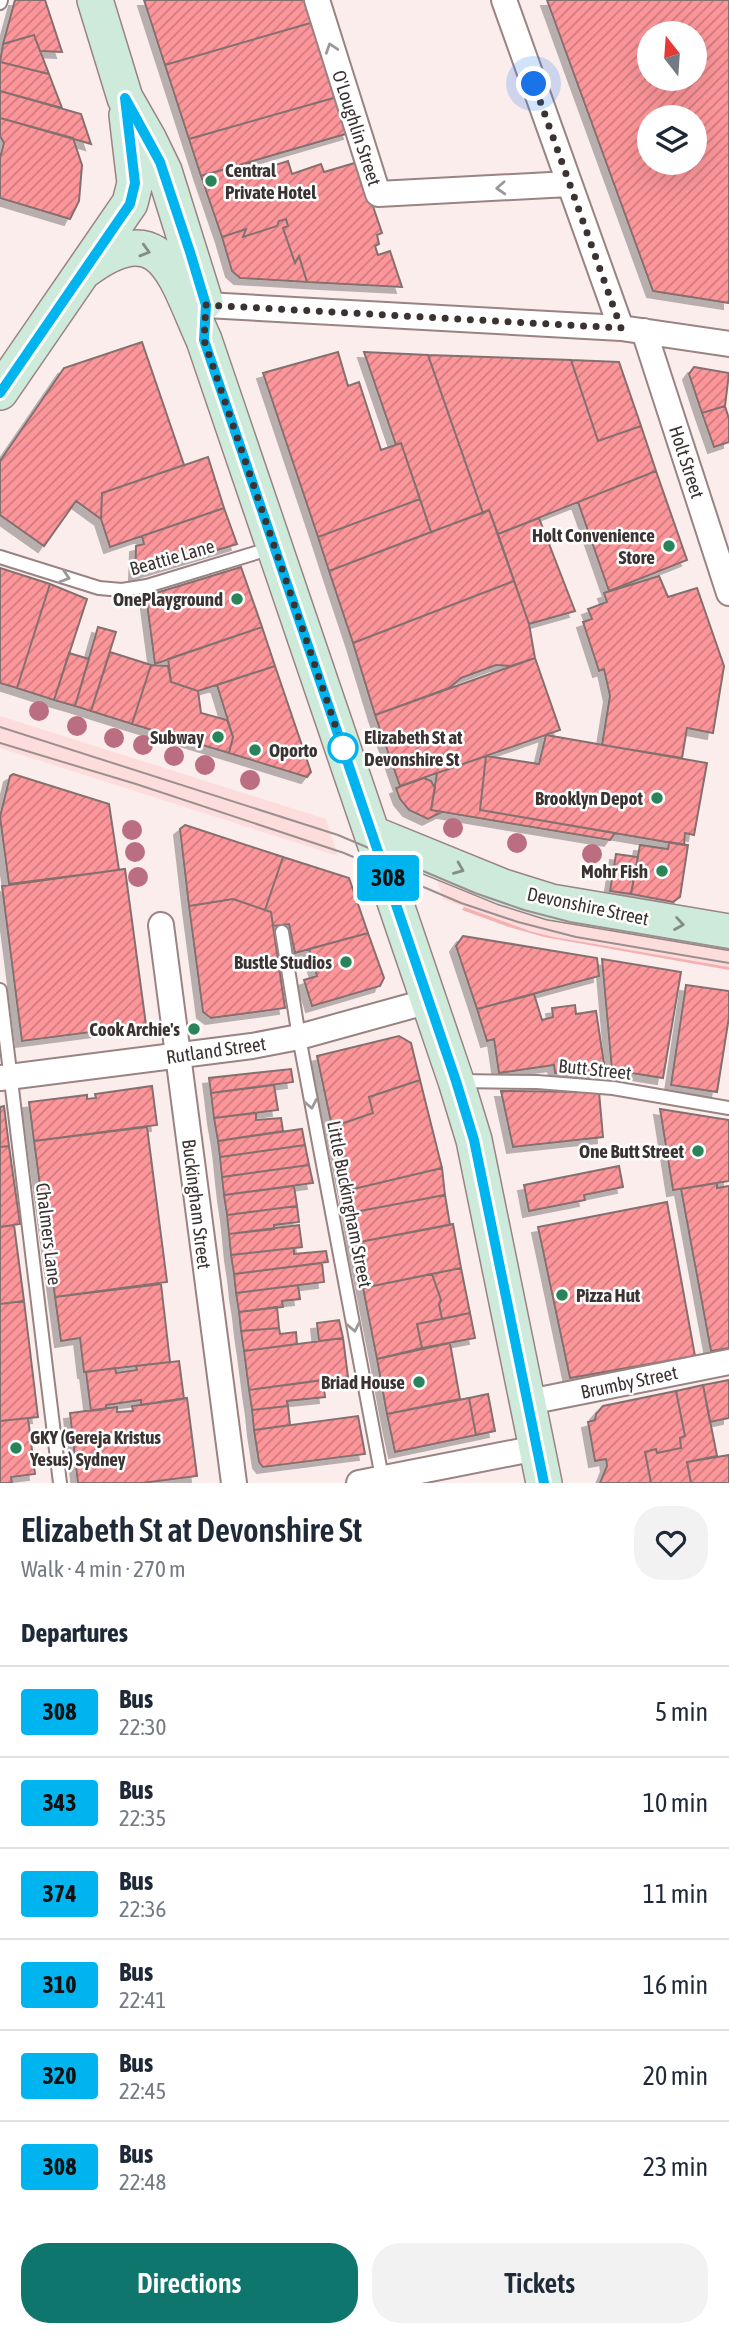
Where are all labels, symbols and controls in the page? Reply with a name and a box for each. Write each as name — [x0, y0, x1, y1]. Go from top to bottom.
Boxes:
north arrow — [637, 21, 707, 91]
map controls — [637, 21, 707, 175]
one-way arrow — [325, 43, 339, 55]
your location — [516, 66, 551, 101]
street label: O'Loughlin Street — [328, 68, 386, 188]
button: layers — [637, 105, 707, 175]
place label: Central Private Hotel — [225, 159, 317, 203]
marker: Central Private Hotel — [203, 173, 219, 189]
one-way arrow — [495, 180, 506, 195]
one-way arrow — [139, 242, 151, 257]
street label: Holt Street — [665, 423, 709, 501]
place label: Holt Convenience Store — [532, 524, 655, 568]
street label: Beattie Lane — [127, 534, 217, 580]
marker: Holt Convenience Store — [661, 538, 677, 554]
one-way arrow — [59, 569, 71, 584]
place label: OnePlayground — [113, 588, 223, 610]
marker: OnePlayground — [229, 591, 245, 607]
place label: Subway — [150, 726, 204, 748]
place label: Elizabeth St at Devonshire St — [364, 726, 463, 770]
marker: Subway — [210, 729, 226, 745]
marker: Elizabeth St at Devonshire St — [328, 733, 358, 763]
place label: Oporto — [269, 739, 318, 761]
marker: Oporto — [247, 742, 263, 758]
place label: Brooklyn Depot — [535, 787, 644, 809]
marker: Brooklyn Depot — [649, 790, 665, 806]
line badge: 308 — [348, 855, 428, 901]
one-way arrow — [452, 860, 464, 874]
place label: Mohr Fish — [581, 860, 648, 882]
marker: Mohr Fish — [654, 863, 670, 879]
text: 308 — [371, 864, 405, 891]
street label: Devonshire Street — [525, 882, 651, 930]
one-way arrow — [673, 916, 684, 931]
place label: Bustle Studios — [234, 951, 332, 973]
marker: Bustle Studios — [338, 954, 354, 970]
place label: Cook Archie's — [89, 1018, 180, 1040]
marker: Cook Archie's — [186, 1021, 202, 1037]
street label: Rutland Street — [165, 1032, 267, 1068]
street label: Butt Street — [557, 1054, 633, 1084]
one-way arrow — [303, 1098, 318, 1110]
street label: Little Buckingham Street — [323, 1119, 377, 1289]
street label: Buckingham Street — [178, 1138, 216, 1270]
place label: One Butt Street — [579, 1140, 685, 1162]
marker: One Butt Street — [690, 1143, 706, 1159]
street label: Chalmers Lane — [32, 1182, 66, 1286]
place label: Pizza Hut — [576, 1284, 641, 1306]
marker: Pizza Hut — [554, 1287, 570, 1303]
one-way arrow — [345, 1321, 360, 1333]
street label: Brumby Street — [579, 1361, 679, 1403]
place label: Briad House — [321, 1371, 405, 1393]
marker: Briad House — [411, 1374, 427, 1390]
place label: GKY (Gereja Kristus Yesus) Sydney — [29, 1426, 161, 1470]
marker: GKY (Gereja Kristus Yesus) Sydney — [8, 1440, 24, 1456]
button: heart — [634, 1506, 708, 1580]
text: Elizabeth St at Devonshire St — [21, 1511, 362, 1549]
text: Walk · 4 min · 270 m — [21, 1556, 185, 1582]
text: Departures — [21, 1618, 128, 1648]
text: Bus — [119, 1684, 153, 1714]
text: 5 min — [655, 1697, 708, 1727]
text: 308 — [43, 1698, 76, 1725]
text: 22:30 — [119, 1714, 166, 1740]
text: Bus — [119, 1775, 153, 1805]
text: 10 min — [643, 1788, 708, 1818]
text: 343 — [43, 1789, 76, 1816]
text: 22:35 — [119, 1805, 166, 1831]
text: Bus — [119, 1866, 153, 1896]
text: 11 min — [643, 1879, 708, 1909]
text: 374 — [43, 1880, 76, 1907]
text: 22:36 — [119, 1896, 166, 1922]
text: Bus — [119, 1957, 153, 1987]
text: 16 min — [643, 1970, 708, 2000]
text: 310 — [43, 1971, 76, 1998]
text: 22:41 — [119, 1987, 166, 2013]
text: Bus — [119, 2048, 153, 2078]
text: 20 min — [643, 2061, 708, 2091]
text: 320 — [43, 2062, 76, 2089]
text: 22:45 — [119, 2078, 166, 2104]
text: Bus — [119, 2139, 153, 2169]
text: 23 min — [643, 2152, 708, 2182]
text: 308 — [43, 2153, 76, 2180]
text: 22:48 — [119, 2169, 166, 2195]
button: Directions — [21, 2243, 358, 2323]
button: Tickets — [372, 2243, 708, 2323]

